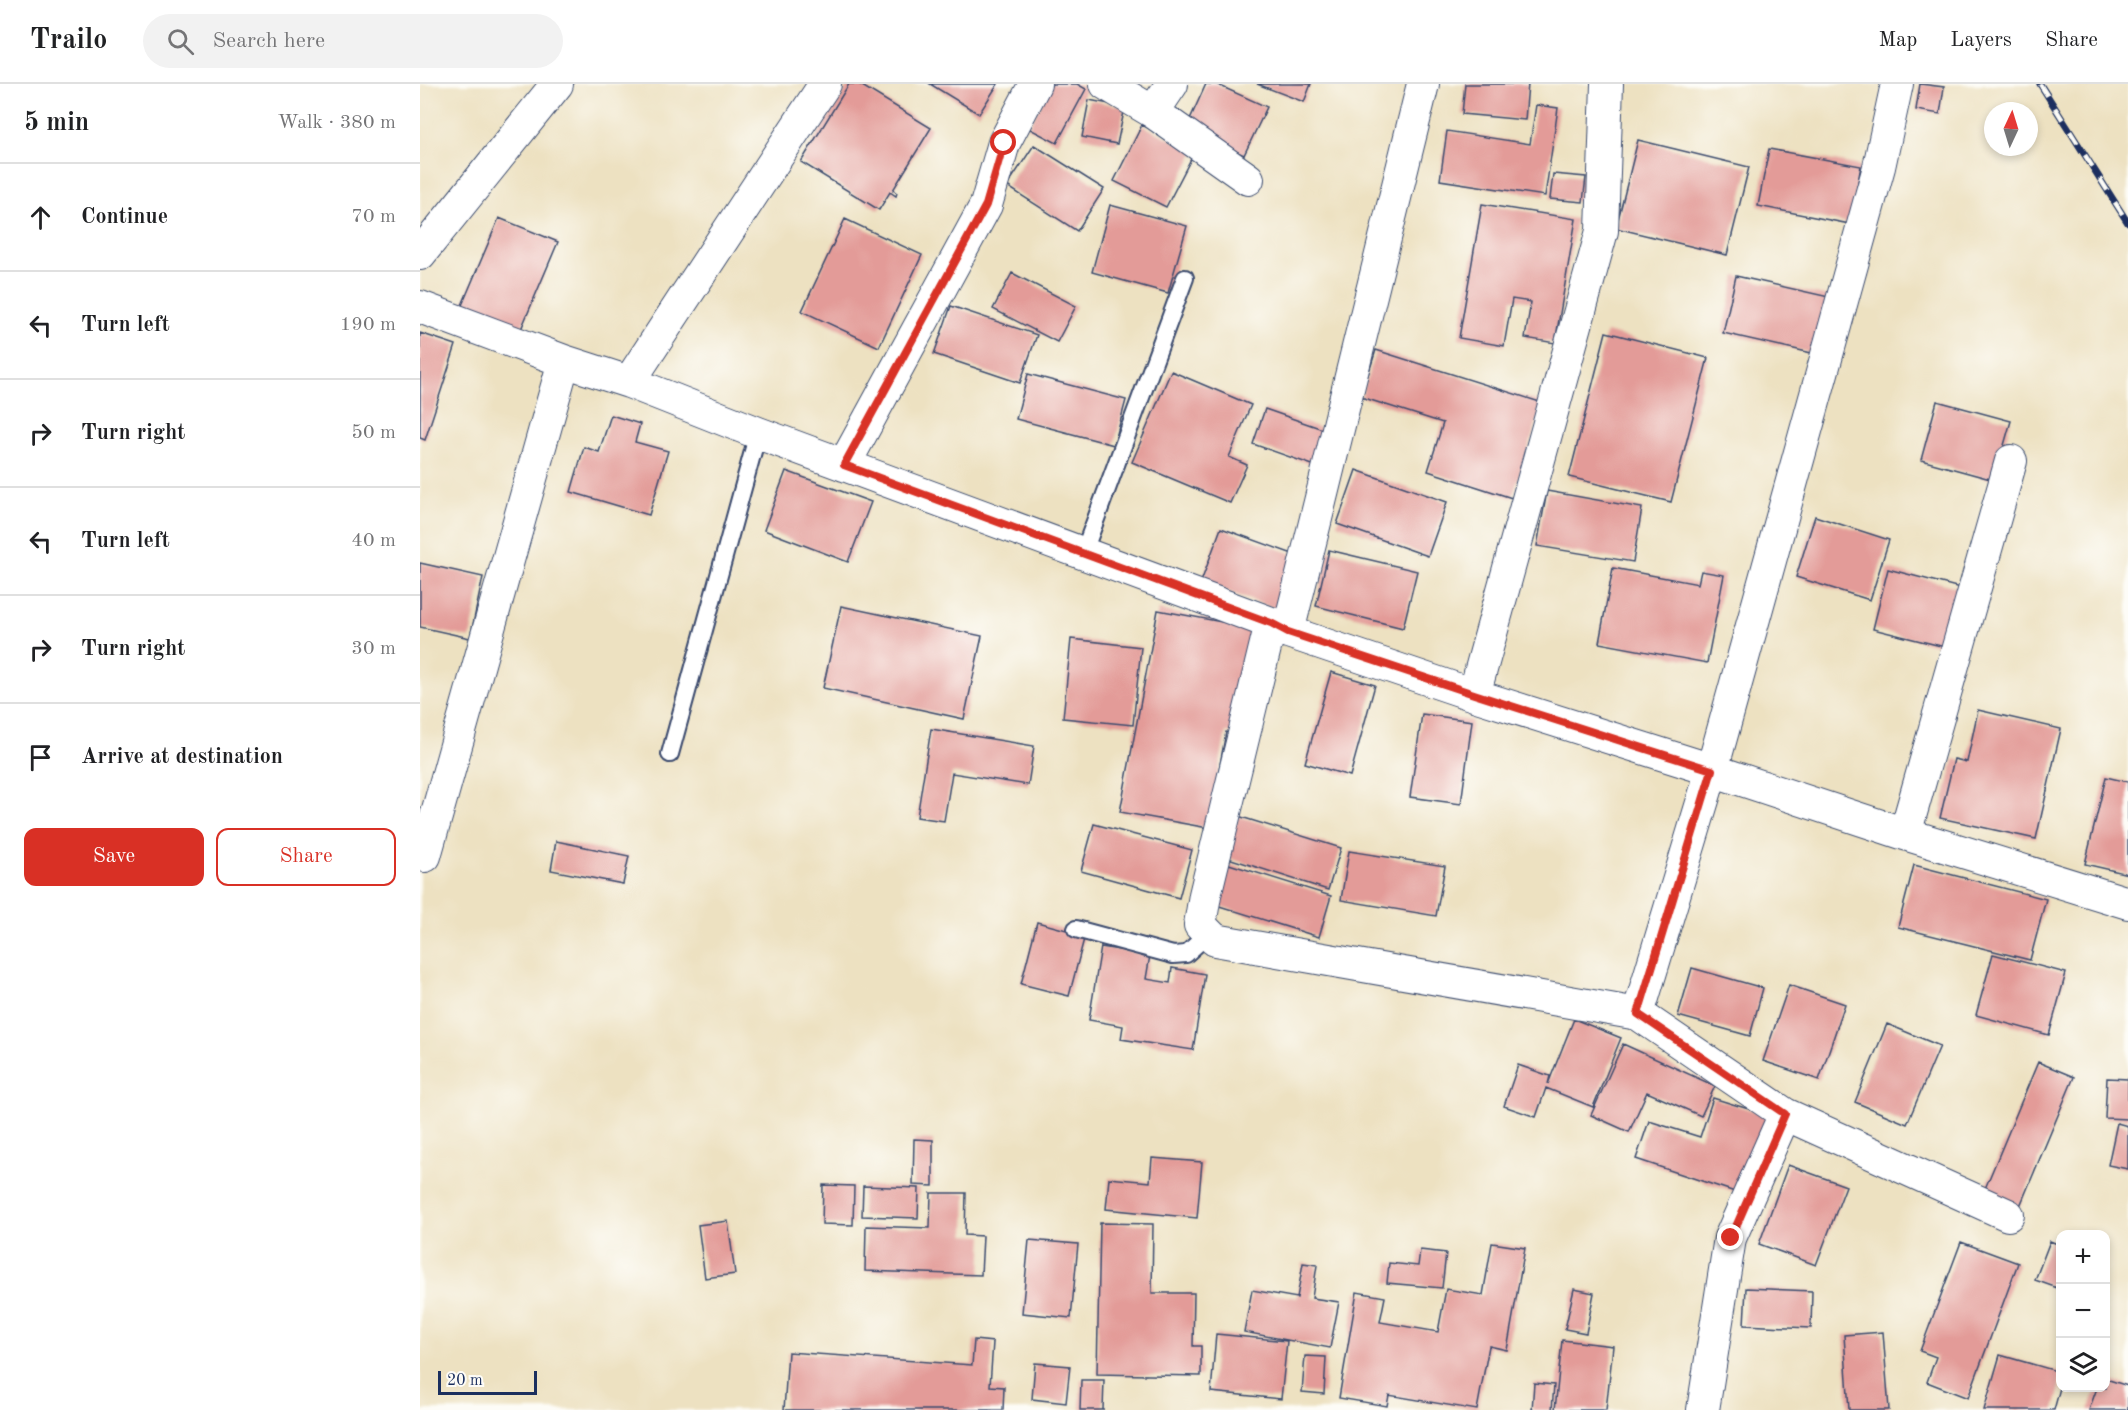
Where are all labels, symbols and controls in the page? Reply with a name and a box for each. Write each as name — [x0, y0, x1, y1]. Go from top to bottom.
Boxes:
search box — [143, 14, 563, 68]
icon: search — [164, 25, 197, 58]
text: Trailo — [30, 27, 107, 55]
text: Search here — [212, 30, 325, 52]
text: Map — [1878, 30, 1917, 51]
text: Layers — [1950, 30, 2012, 51]
text: Share — [2045, 30, 2098, 51]
north arrow — [1984, 102, 2038, 156]
text: 5 min — [24, 110, 89, 136]
text: Walk · 380 m — [277, 113, 396, 133]
route start — [990, 129, 1016, 155]
icon: ahead — [24, 201, 57, 234]
text: Continue — [81, 206, 168, 228]
text: 70 m — [351, 207, 396, 227]
icon: left — [24, 309, 57, 342]
text: Turn left — [81, 314, 170, 336]
text: 190 m — [340, 315, 396, 335]
icon: right — [24, 417, 57, 450]
text: Turn right — [81, 422, 185, 444]
text: 50 m — [351, 423, 396, 443]
icon: left — [24, 525, 57, 558]
text: Turn left — [81, 530, 170, 552]
text: 40 m — [351, 531, 396, 551]
icon: right — [24, 633, 57, 666]
text: Turn right — [81, 638, 185, 660]
text: 30 m — [351, 639, 396, 659]
icon: arrive — [24, 741, 57, 774]
text: Arrive at destination — [81, 746, 283, 768]
button: Save — [24, 828, 204, 886]
button: Share — [216, 828, 396, 886]
route end — [1717, 1224, 1743, 1250]
map controls — [2056, 1230, 2110, 1392]
button: + — [2056, 1230, 2110, 1284]
button: − — [2056, 1284, 2110, 1338]
button: layers — [2056, 1338, 2110, 1392]
scale bar — [438, 1368, 537, 1396]
text: 20 m — [447, 1373, 483, 1389]

